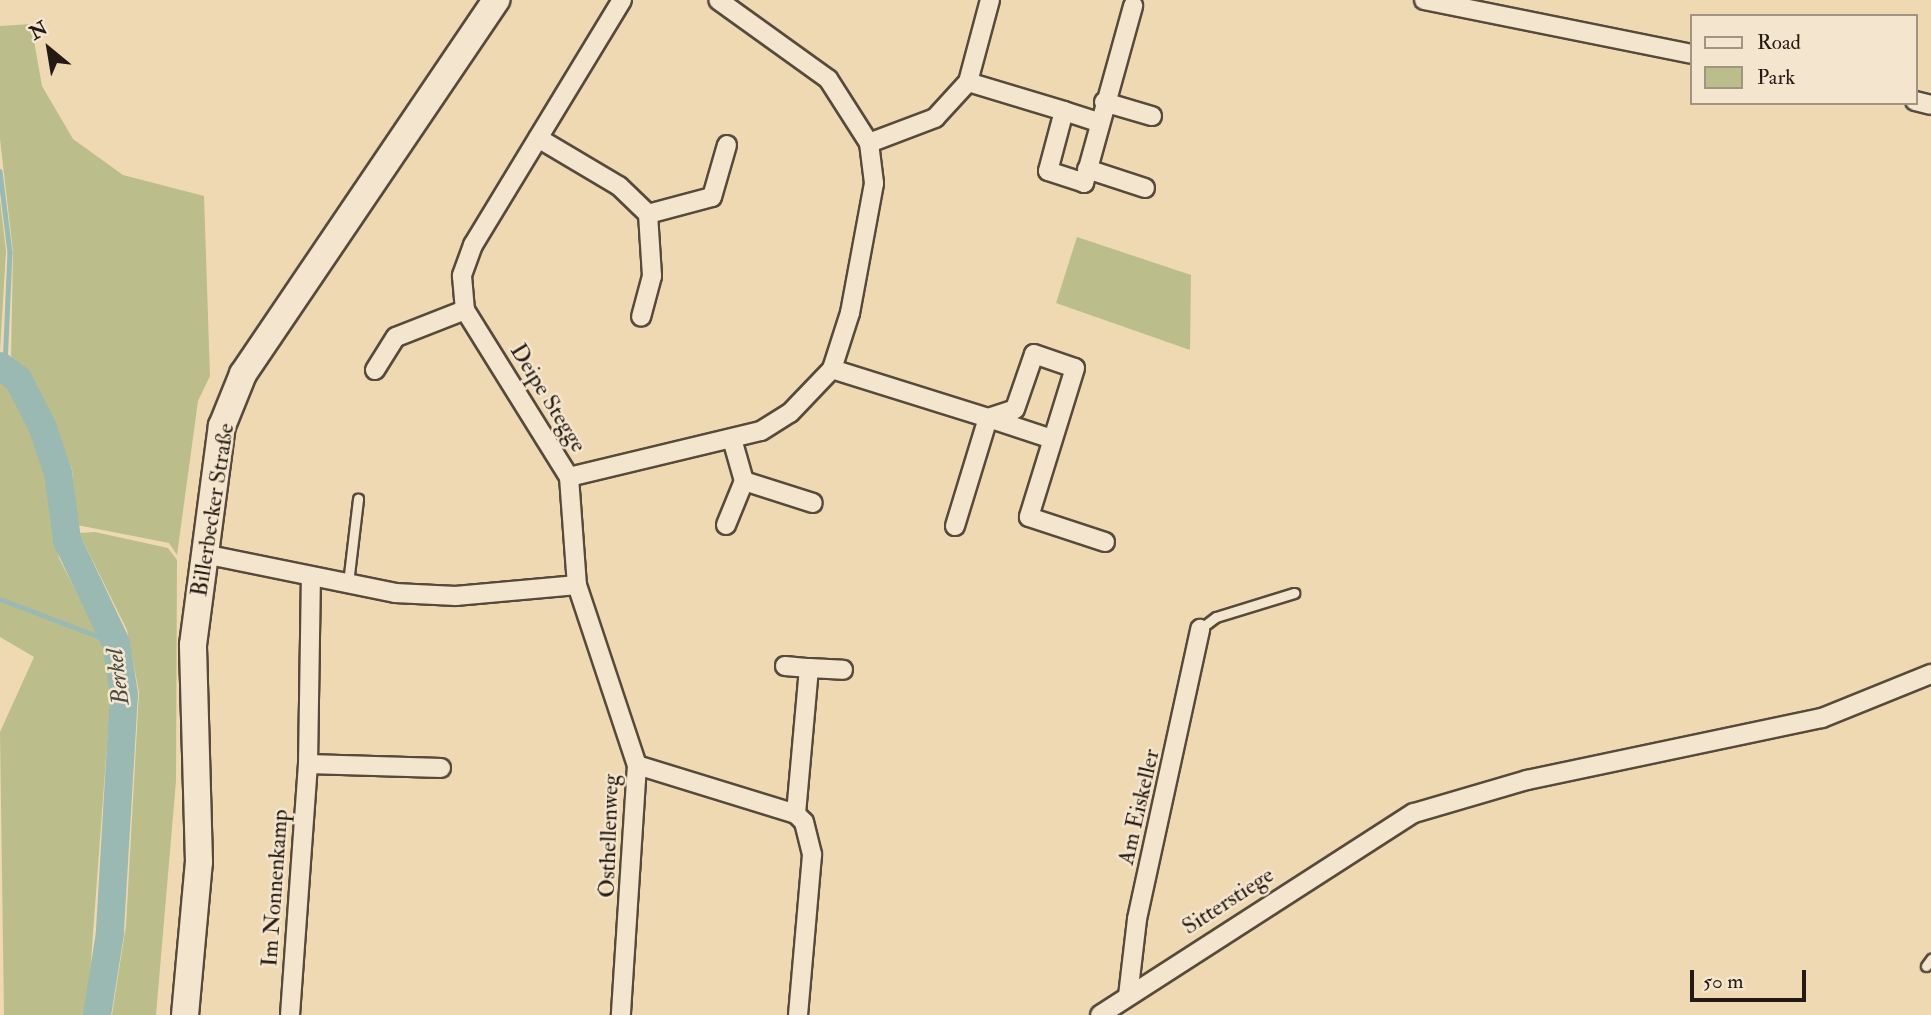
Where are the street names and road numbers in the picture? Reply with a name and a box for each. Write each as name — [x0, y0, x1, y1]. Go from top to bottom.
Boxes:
street label: Deipe Stegge — [504, 339, 592, 457]
street label: Billerbecker Straße — [186, 421, 240, 599]
street label: Am Eiskeller — [1112, 746, 1166, 868]
street label: Osthellenweg — [593, 774, 625, 898]
street label: Im Nonnenkamp — [256, 808, 294, 968]
street label: Sitterstiege — [1177, 861, 1279, 941]

